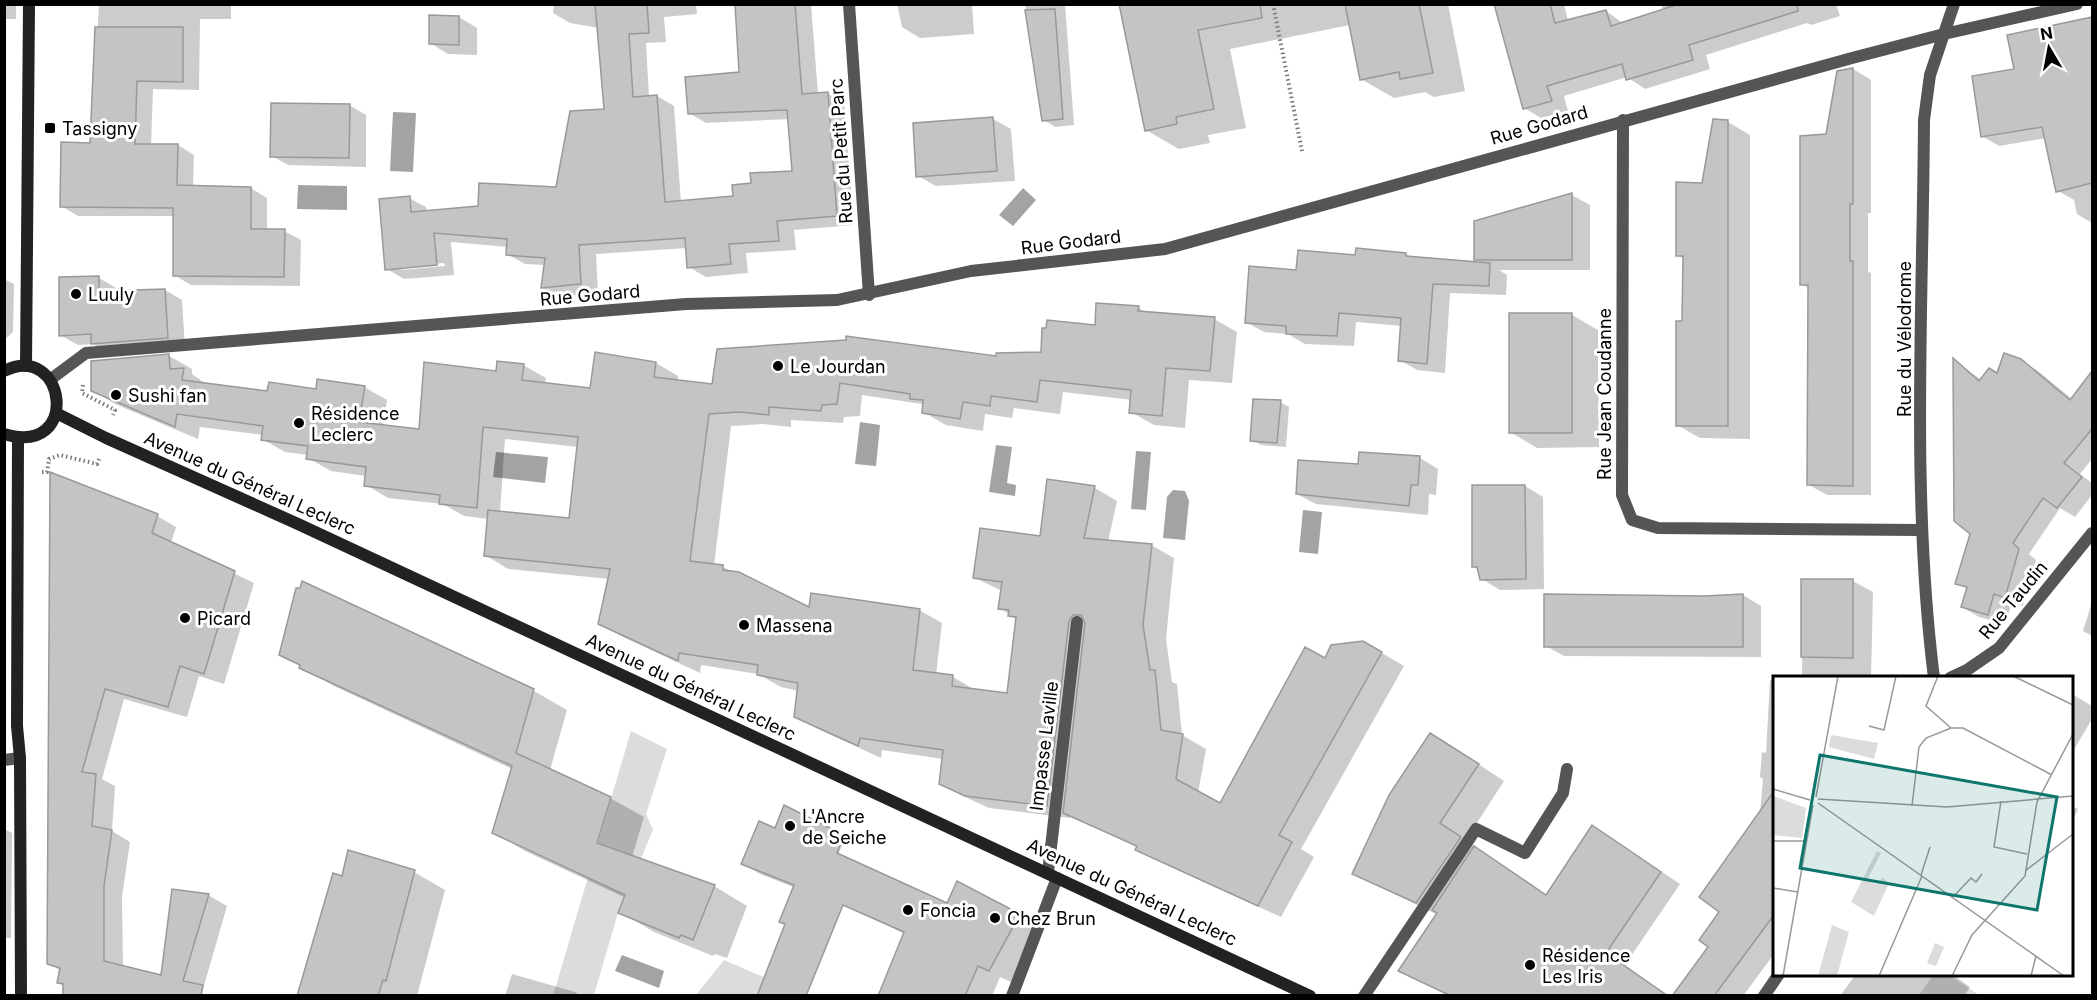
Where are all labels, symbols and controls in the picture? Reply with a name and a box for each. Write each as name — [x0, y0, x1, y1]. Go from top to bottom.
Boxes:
north arrow — [2019, 18, 2079, 78]
text: N — [2039, 22, 2054, 44]
street label: Rue du Petit Parc — [825, 77, 857, 225]
street label: Rue Godard — [1488, 101, 1590, 149]
place label: Tassigny — [62, 118, 137, 139]
marker: Tassigny — [43, 121, 57, 135]
street label: Rue Godard — [1020, 225, 1122, 259]
street label: Rue du Vélodrome — [1894, 261, 1915, 417]
street label: Rue Godard — [539, 280, 641, 310]
place label: Luuly — [88, 284, 134, 305]
marker: Luuly — [69, 287, 83, 301]
street label: Rue Jean Coudanne — [1594, 308, 1615, 480]
place label: Le Jourdan — [790, 356, 886, 377]
marker: Le Jourdan — [771, 359, 785, 373]
place label: Sushi fan — [128, 385, 207, 406]
marker: Sushi fan — [109, 388, 123, 402]
place label: Résidence Leclerc — [311, 403, 400, 445]
marker: Résidence Leclerc — [292, 416, 306, 430]
street label: Avenue du Général Leclerc — [141, 427, 359, 539]
street label: Rue Taudin — [1974, 557, 2052, 643]
place label: Picard — [197, 608, 251, 629]
marker: Picard — [178, 611, 192, 625]
place label: Massena — [756, 615, 833, 636]
marker: Massena — [737, 618, 751, 632]
street label: Avenue du Général Leclerc — [583, 629, 799, 745]
inset map — [1773, 676, 2073, 976]
street label: Impasse Laville — [1026, 680, 1062, 812]
place label: L'Ancre de Seiche — [802, 806, 886, 848]
marker: L'Ancre de Seiche — [783, 819, 797, 833]
street label: Avenue du Général Leclerc — [1024, 834, 1240, 950]
place label: Foncia — [920, 900, 976, 921]
marker: Foncia — [901, 903, 915, 917]
place label: Chez Brun — [1007, 908, 1096, 929]
marker: Chez Brun — [988, 911, 1002, 925]
place label: Résidence Les Iris — [1542, 945, 1631, 987]
marker: Résidence Les Iris — [1523, 958, 1537, 972]

